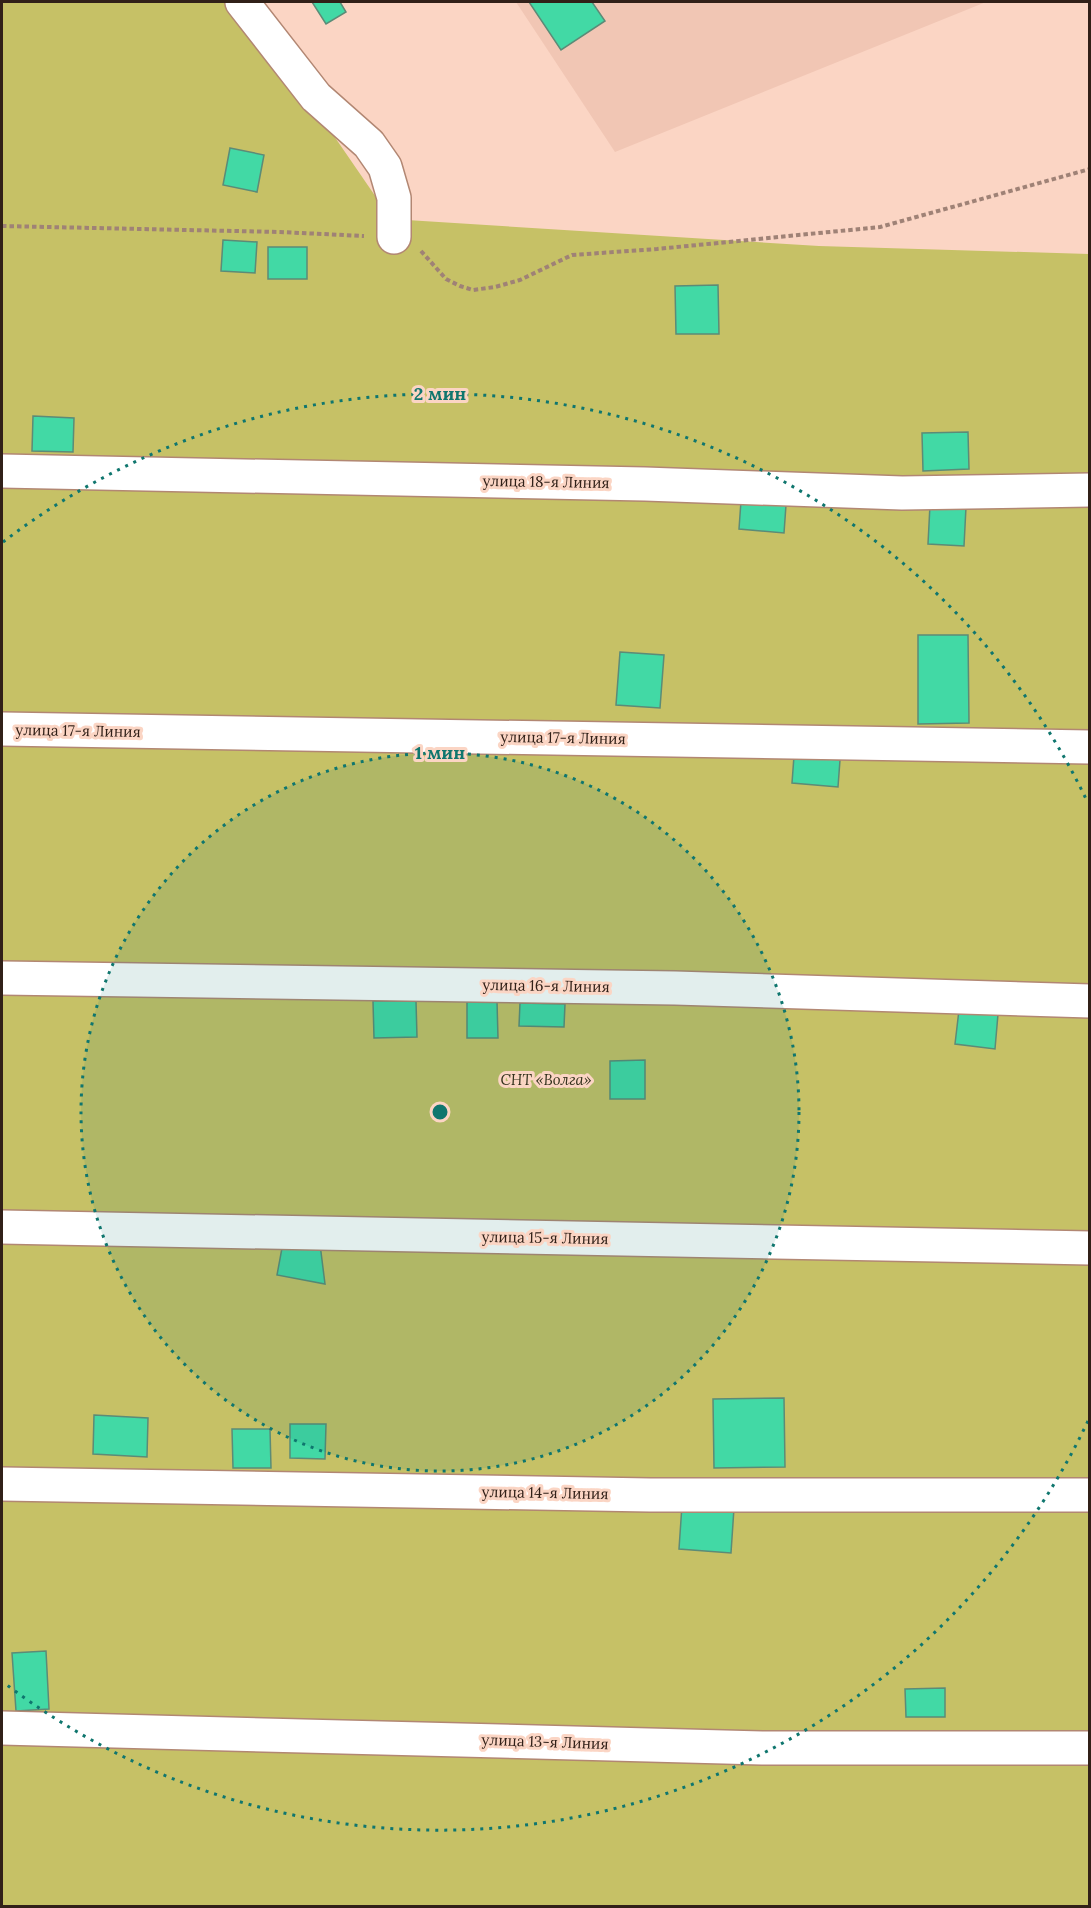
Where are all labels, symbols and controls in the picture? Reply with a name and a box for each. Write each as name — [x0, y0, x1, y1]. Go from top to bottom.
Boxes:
text: 2 мин — [414, 382, 466, 405]
street label: улица 18-я Линия — [482, 471, 610, 492]
street label: улица 17-я Линия — [15, 720, 141, 741]
street label: улица 17-я Линия — [500, 727, 626, 748]
text: 1 мин — [415, 741, 465, 764]
street label: улица 16-я Линия — [482, 975, 610, 996]
park label: СНТ «Волга» — [500, 1070, 592, 1089]
centre of rings — [430, 1102, 450, 1122]
street label: улица 15-я Линия — [481, 1227, 609, 1248]
street label: улица 14-я Линия — [481, 1482, 609, 1503]
street label: улица 13-я Линия — [481, 1730, 609, 1753]

